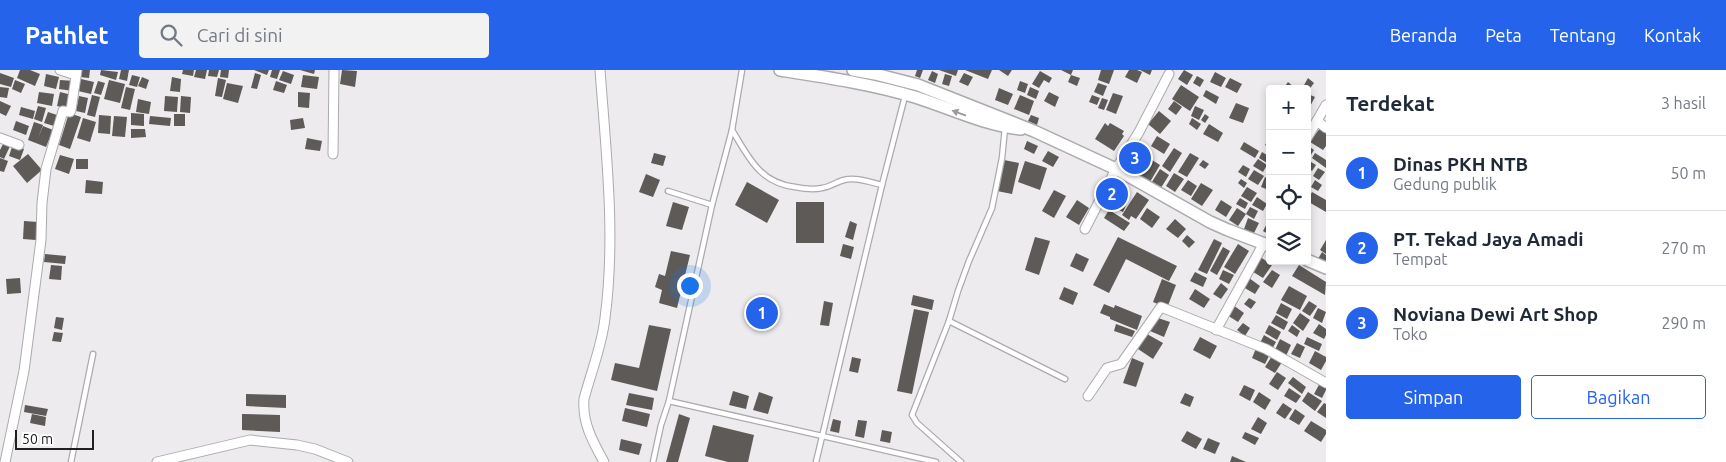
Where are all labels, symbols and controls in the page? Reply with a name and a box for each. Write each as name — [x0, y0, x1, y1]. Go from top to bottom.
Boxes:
search box — [139, 13, 489, 58]
icon: search — [157, 21, 185, 49]
text: Pathlet — [25, 22, 109, 49]
text: Cari di sini — [197, 24, 283, 46]
text: Beranda — [1390, 25, 1457, 45]
text: Peta — [1485, 25, 1522, 45]
text: Tentang — [1550, 25, 1616, 45]
text: Kontak — [1644, 25, 1701, 45]
map controls — [1266, 85, 1311, 265]
button: + — [1266, 85, 1311, 130]
text: Terdekat — [1346, 91, 1434, 115]
text: 3 hasil — [1661, 94, 1706, 112]
one-way arrow — [951, 109, 966, 117]
button: − — [1266, 130, 1311, 175]
pin: 3 — [1119, 139, 1151, 177]
text: Dinas PKH NTB — [1393, 153, 1528, 175]
text: 1 — [1357, 164, 1367, 182]
text: 50 m — [1670, 164, 1706, 182]
pin: 2 — [1096, 175, 1128, 213]
button: locate — [1266, 175, 1311, 220]
text: Gedung publik — [1393, 175, 1497, 193]
button: layers — [1266, 220, 1311, 265]
text: PT. Tekad Jaya Amadi — [1393, 228, 1584, 250]
text: 2 — [1357, 239, 1367, 257]
text: 270 m — [1661, 239, 1706, 257]
text: Tempat — [1393, 250, 1448, 268]
your location — [677, 273, 703, 299]
pin: 1 — [746, 294, 778, 332]
text: Noviana Dewi Art Shop — [1393, 303, 1598, 325]
text: 3 — [1357, 314, 1367, 332]
text: 290 m — [1661, 314, 1706, 332]
text: Toko — [1393, 325, 1428, 343]
button: Simpan — [1346, 375, 1521, 419]
button: Bagikan — [1531, 375, 1706, 419]
scale bar — [15, 427, 94, 450]
text: 50 m — [22, 431, 53, 447]

